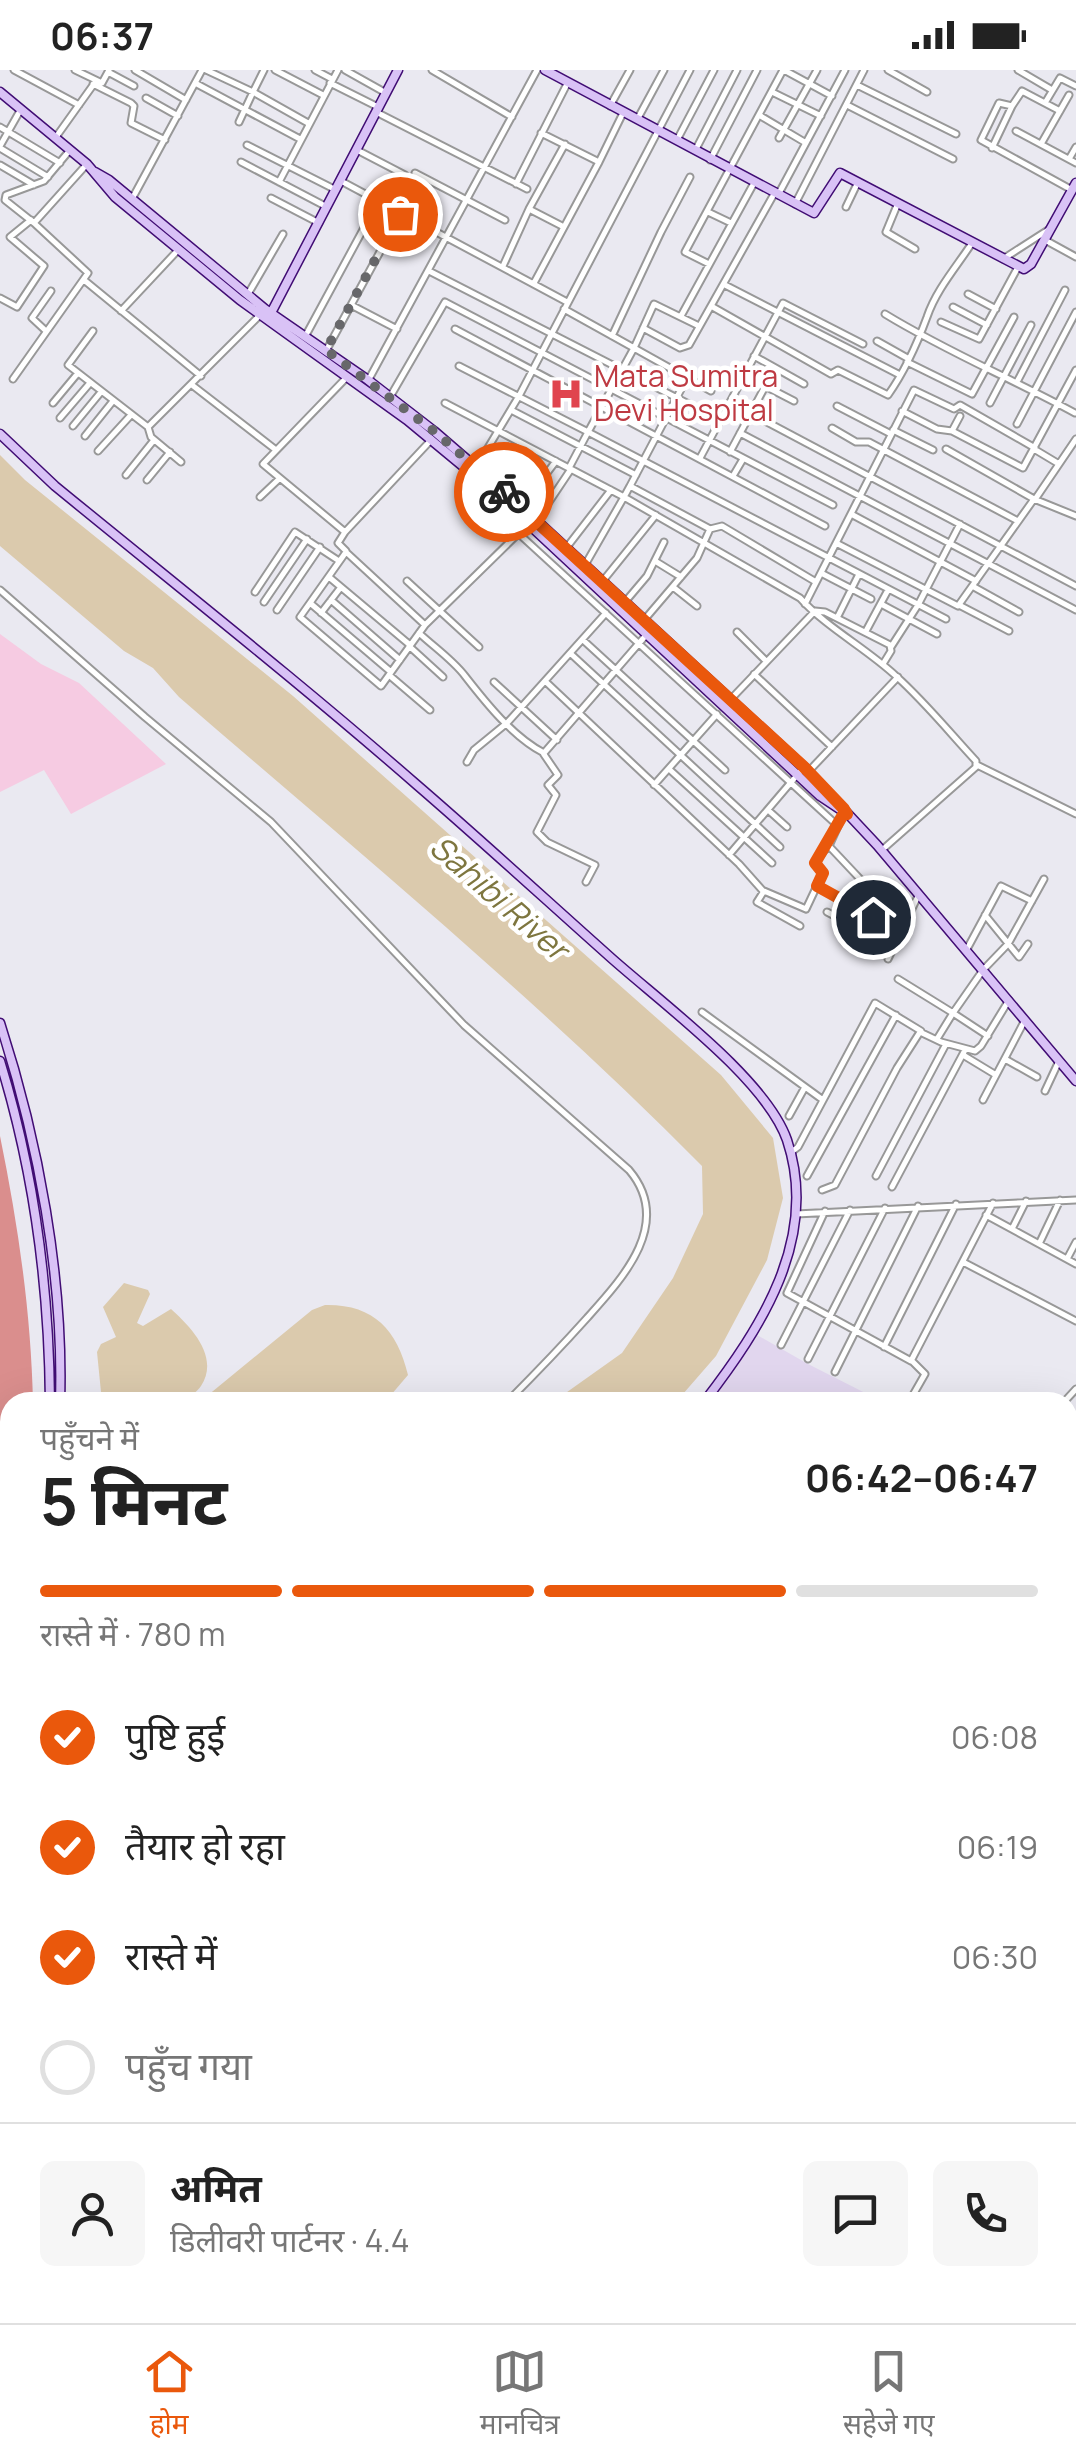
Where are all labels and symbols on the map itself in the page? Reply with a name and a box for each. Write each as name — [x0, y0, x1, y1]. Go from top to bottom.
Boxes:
pin — [358, 172, 443, 257]
place label: Mata Sumitra Devi Hospital — [594, 355, 778, 430]
hospital icon: Mata Sumitra Devi Hospital — [547, 375, 585, 413]
courier — [454, 442, 554, 542]
water label: Sahibi River — [421, 825, 582, 973]
pin — [831, 875, 916, 960]

